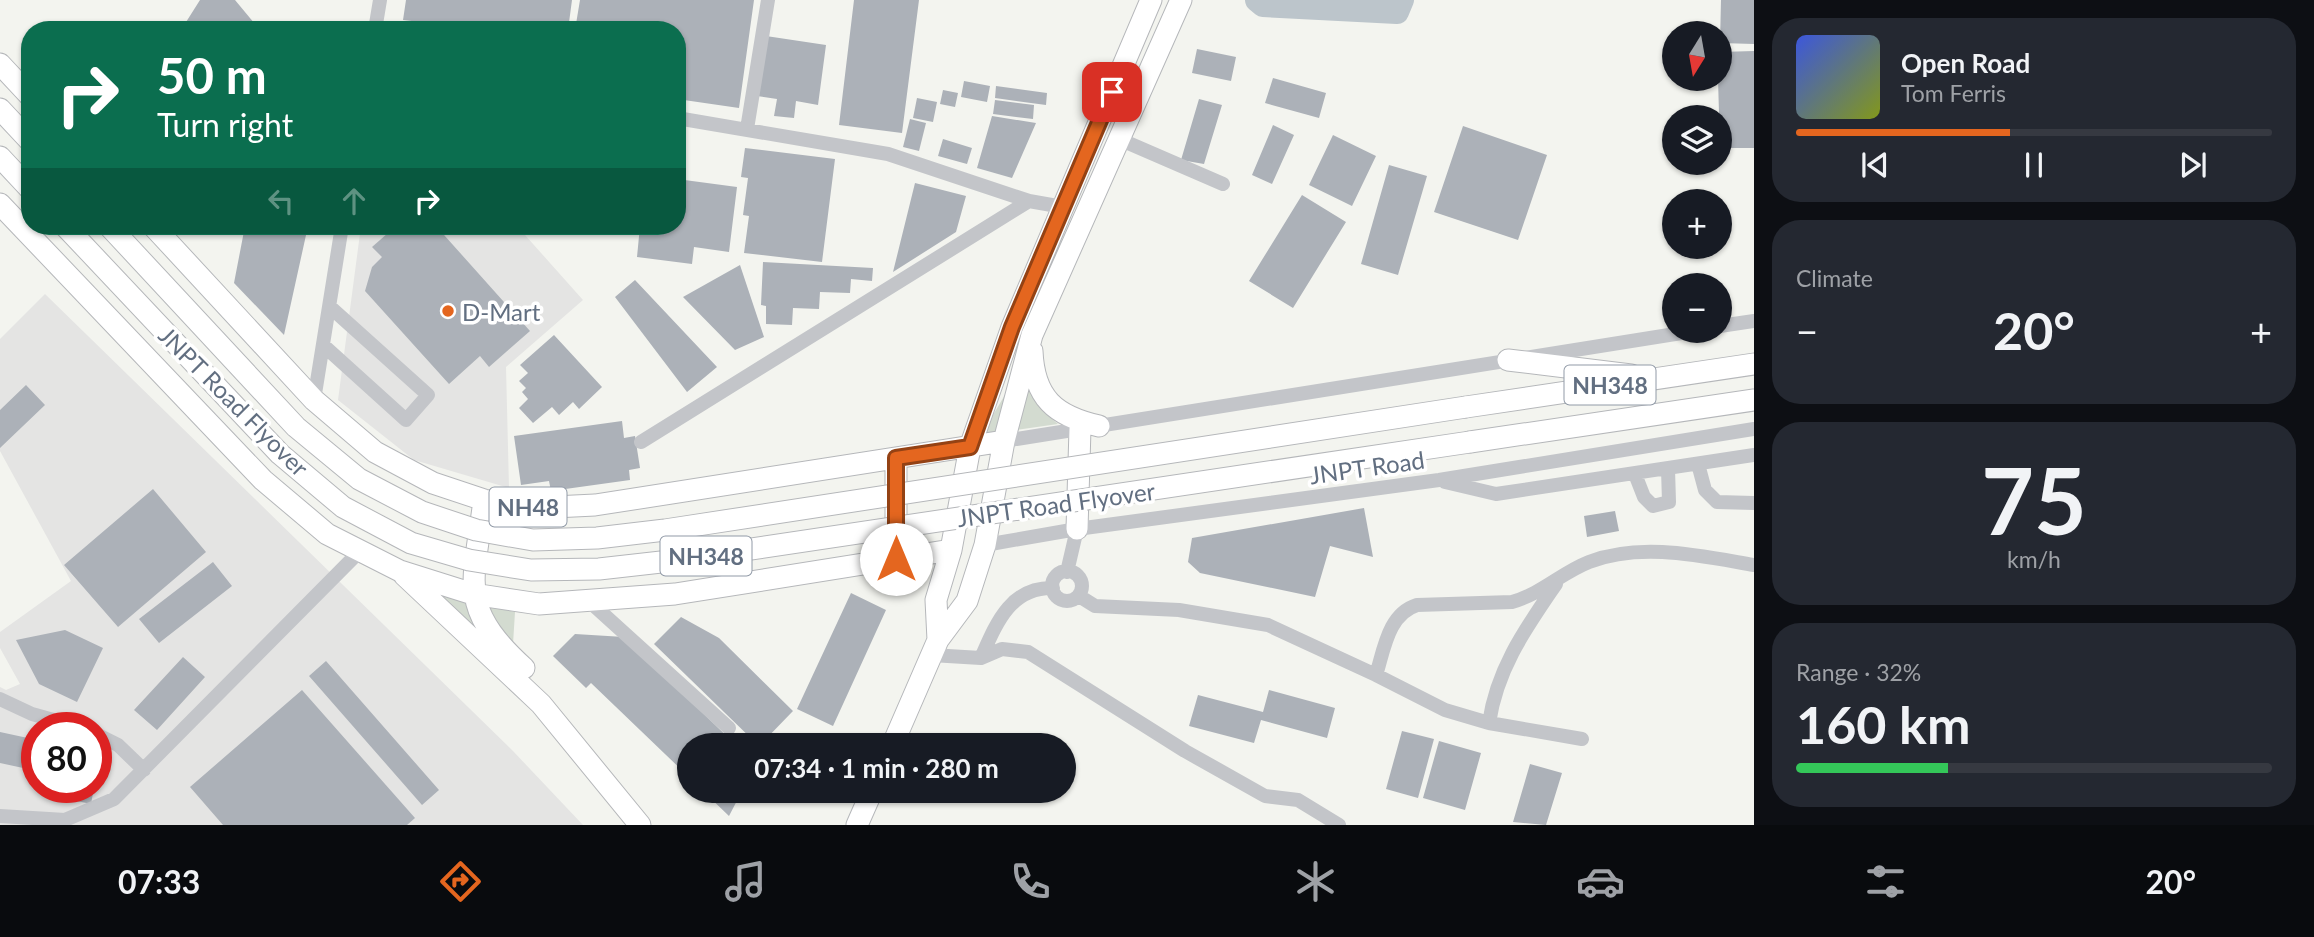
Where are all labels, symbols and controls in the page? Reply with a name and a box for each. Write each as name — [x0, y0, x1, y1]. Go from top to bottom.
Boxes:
north arrow — [1662, 21, 1732, 91]
map controls — [1662, 21, 1732, 343]
text: 50 m — [157, 46, 267, 104]
text: Open Road — [1901, 47, 2030, 79]
icon: right — [42, 49, 133, 140]
pin — [1082, 62, 1142, 122]
icon: arrive — [1093, 73, 1131, 111]
text: Tom Ferris — [1901, 79, 2006, 107]
text: Turn right — [157, 105, 293, 144]
button: layers — [1662, 105, 1732, 175]
icon: previous — [1856, 146, 1894, 184]
icon: pause — [2015, 146, 2053, 184]
icon: next — [2174, 146, 2212, 184]
icon: left — [262, 182, 300, 220]
icon: ahead — [335, 182, 373, 220]
icon: right — [408, 182, 446, 220]
button: + — [1662, 189, 1732, 259]
text: Climate — [1796, 264, 1873, 292]
button: − — [1662, 273, 1732, 343]
place label: D-Mart — [462, 297, 541, 326]
text: 20° — [1993, 299, 2075, 361]
marker: D-Mart — [440, 303, 456, 319]
text: − — [1796, 308, 1818, 354]
text: + — [2250, 308, 2272, 354]
street label: JNPT Road Flyover — [153, 320, 315, 482]
road number: NH348 — [1564, 366, 1656, 404]
street label: JNPT Road — [1308, 445, 1426, 489]
text: 75 — [1981, 445, 2087, 554]
street label: JNPT Road Flyover — [955, 476, 1157, 532]
road number: NH48 — [490, 488, 566, 526]
position arrow — [859, 522, 933, 596]
road number: NH348 — [660, 536, 752, 576]
text: km/h — [2007, 545, 2061, 573]
text: Range · 32% — [1796, 658, 1921, 686]
text: 160 km — [1796, 693, 1970, 755]
speed limit sign: 80 — [21, 712, 112, 803]
text: 07:34 · 1 min · 280 m — [754, 752, 999, 784]
icon: directions — [436, 857, 485, 906]
icon: music — [721, 857, 770, 906]
icon: phone — [1006, 857, 1055, 906]
icon: climate — [1291, 857, 1340, 906]
icon: car — [1576, 857, 1625, 906]
icon: filters — [1861, 857, 1910, 906]
text: 07:33 — [118, 862, 200, 901]
text: 20° — [2146, 862, 2196, 901]

